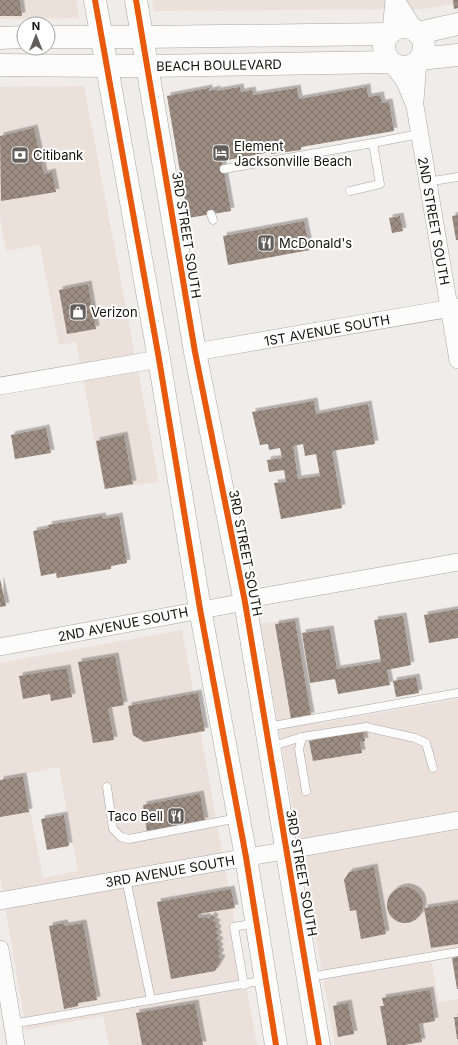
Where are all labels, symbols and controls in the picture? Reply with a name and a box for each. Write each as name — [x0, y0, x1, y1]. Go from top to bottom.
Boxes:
north arrow — [16, 16, 56, 56]
text: N — [32, 19, 40, 33]
street label: BEACH BOULEVARD — [156, 56, 282, 74]
place label: Element Jacksonville Beach — [234, 138, 352, 169]
hotel icon: Element Jacksonville Beach — [211, 143, 231, 163]
bank icon: Citibank — [10, 145, 30, 165]
place label: Citibank — [33, 147, 83, 163]
street label: 2ND STREET SOUTH — [415, 156, 453, 286]
street label: 3RD STREET SOUTH — [169, 170, 205, 300]
restaurant icon: McDonald's — [256, 233, 276, 253]
place label: McDonald's — [279, 235, 352, 251]
shop icon: Verizon — [68, 302, 88, 322]
place label: Verizon — [91, 304, 138, 320]
street label: 1ST AVENUE SOUTH — [263, 311, 391, 349]
street label: 3RD STREET SOUTH — [226, 489, 266, 617]
street label: 2ND AVENUE SOUTH — [56, 603, 190, 645]
restaurant icon: Taco Bell — [166, 806, 186, 826]
place label: Taco Bell — [107, 808, 163, 824]
street label: 3RD STREET SOUTH — [283, 808, 321, 938]
street label: 3RD AVENUE SOUTH — [104, 852, 236, 890]

